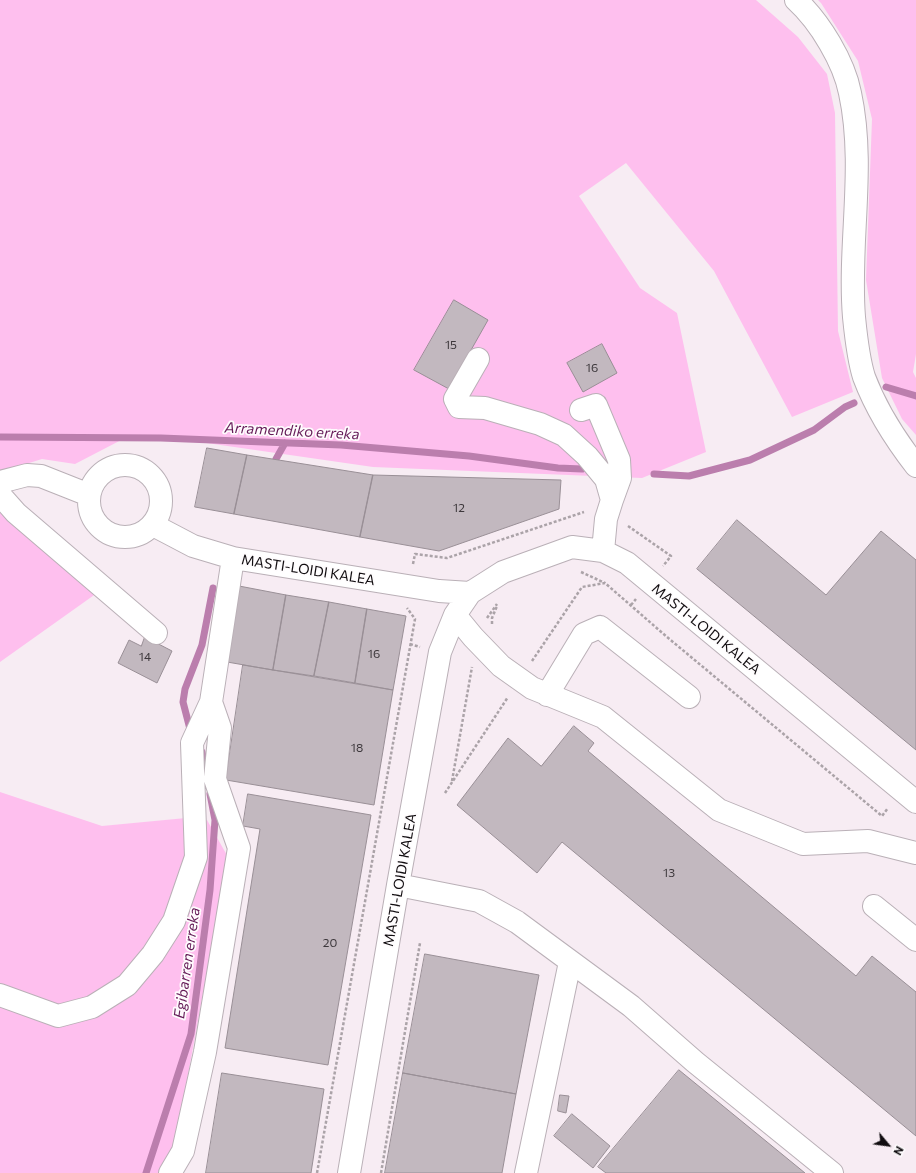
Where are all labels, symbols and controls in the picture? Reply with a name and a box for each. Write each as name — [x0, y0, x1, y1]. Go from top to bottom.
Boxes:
house number: 15 — [445, 338, 457, 352]
house number: 16 — [586, 361, 598, 375]
water label: Arramendiko erreka — [224, 418, 360, 444]
house number: 12 — [453, 501, 465, 515]
street label: MASTI-LOIDI KALEA — [240, 551, 376, 589]
street label: MASTI-LOIDI KALEA — [648, 580, 764, 678]
house number: 16 — [368, 647, 380, 661]
house number: 14 — [139, 650, 151, 664]
house number: 18 — [351, 741, 363, 755]
street label: MASTI-LOIDI KALEA — [380, 812, 420, 948]
house number: 13 — [663, 866, 675, 880]
water label: Egibarren erreka — [170, 906, 204, 1020]
house number: 20 — [323, 936, 337, 950]
north arrow — [868, 1125, 908, 1165]
text: N — [891, 1144, 907, 1158]

